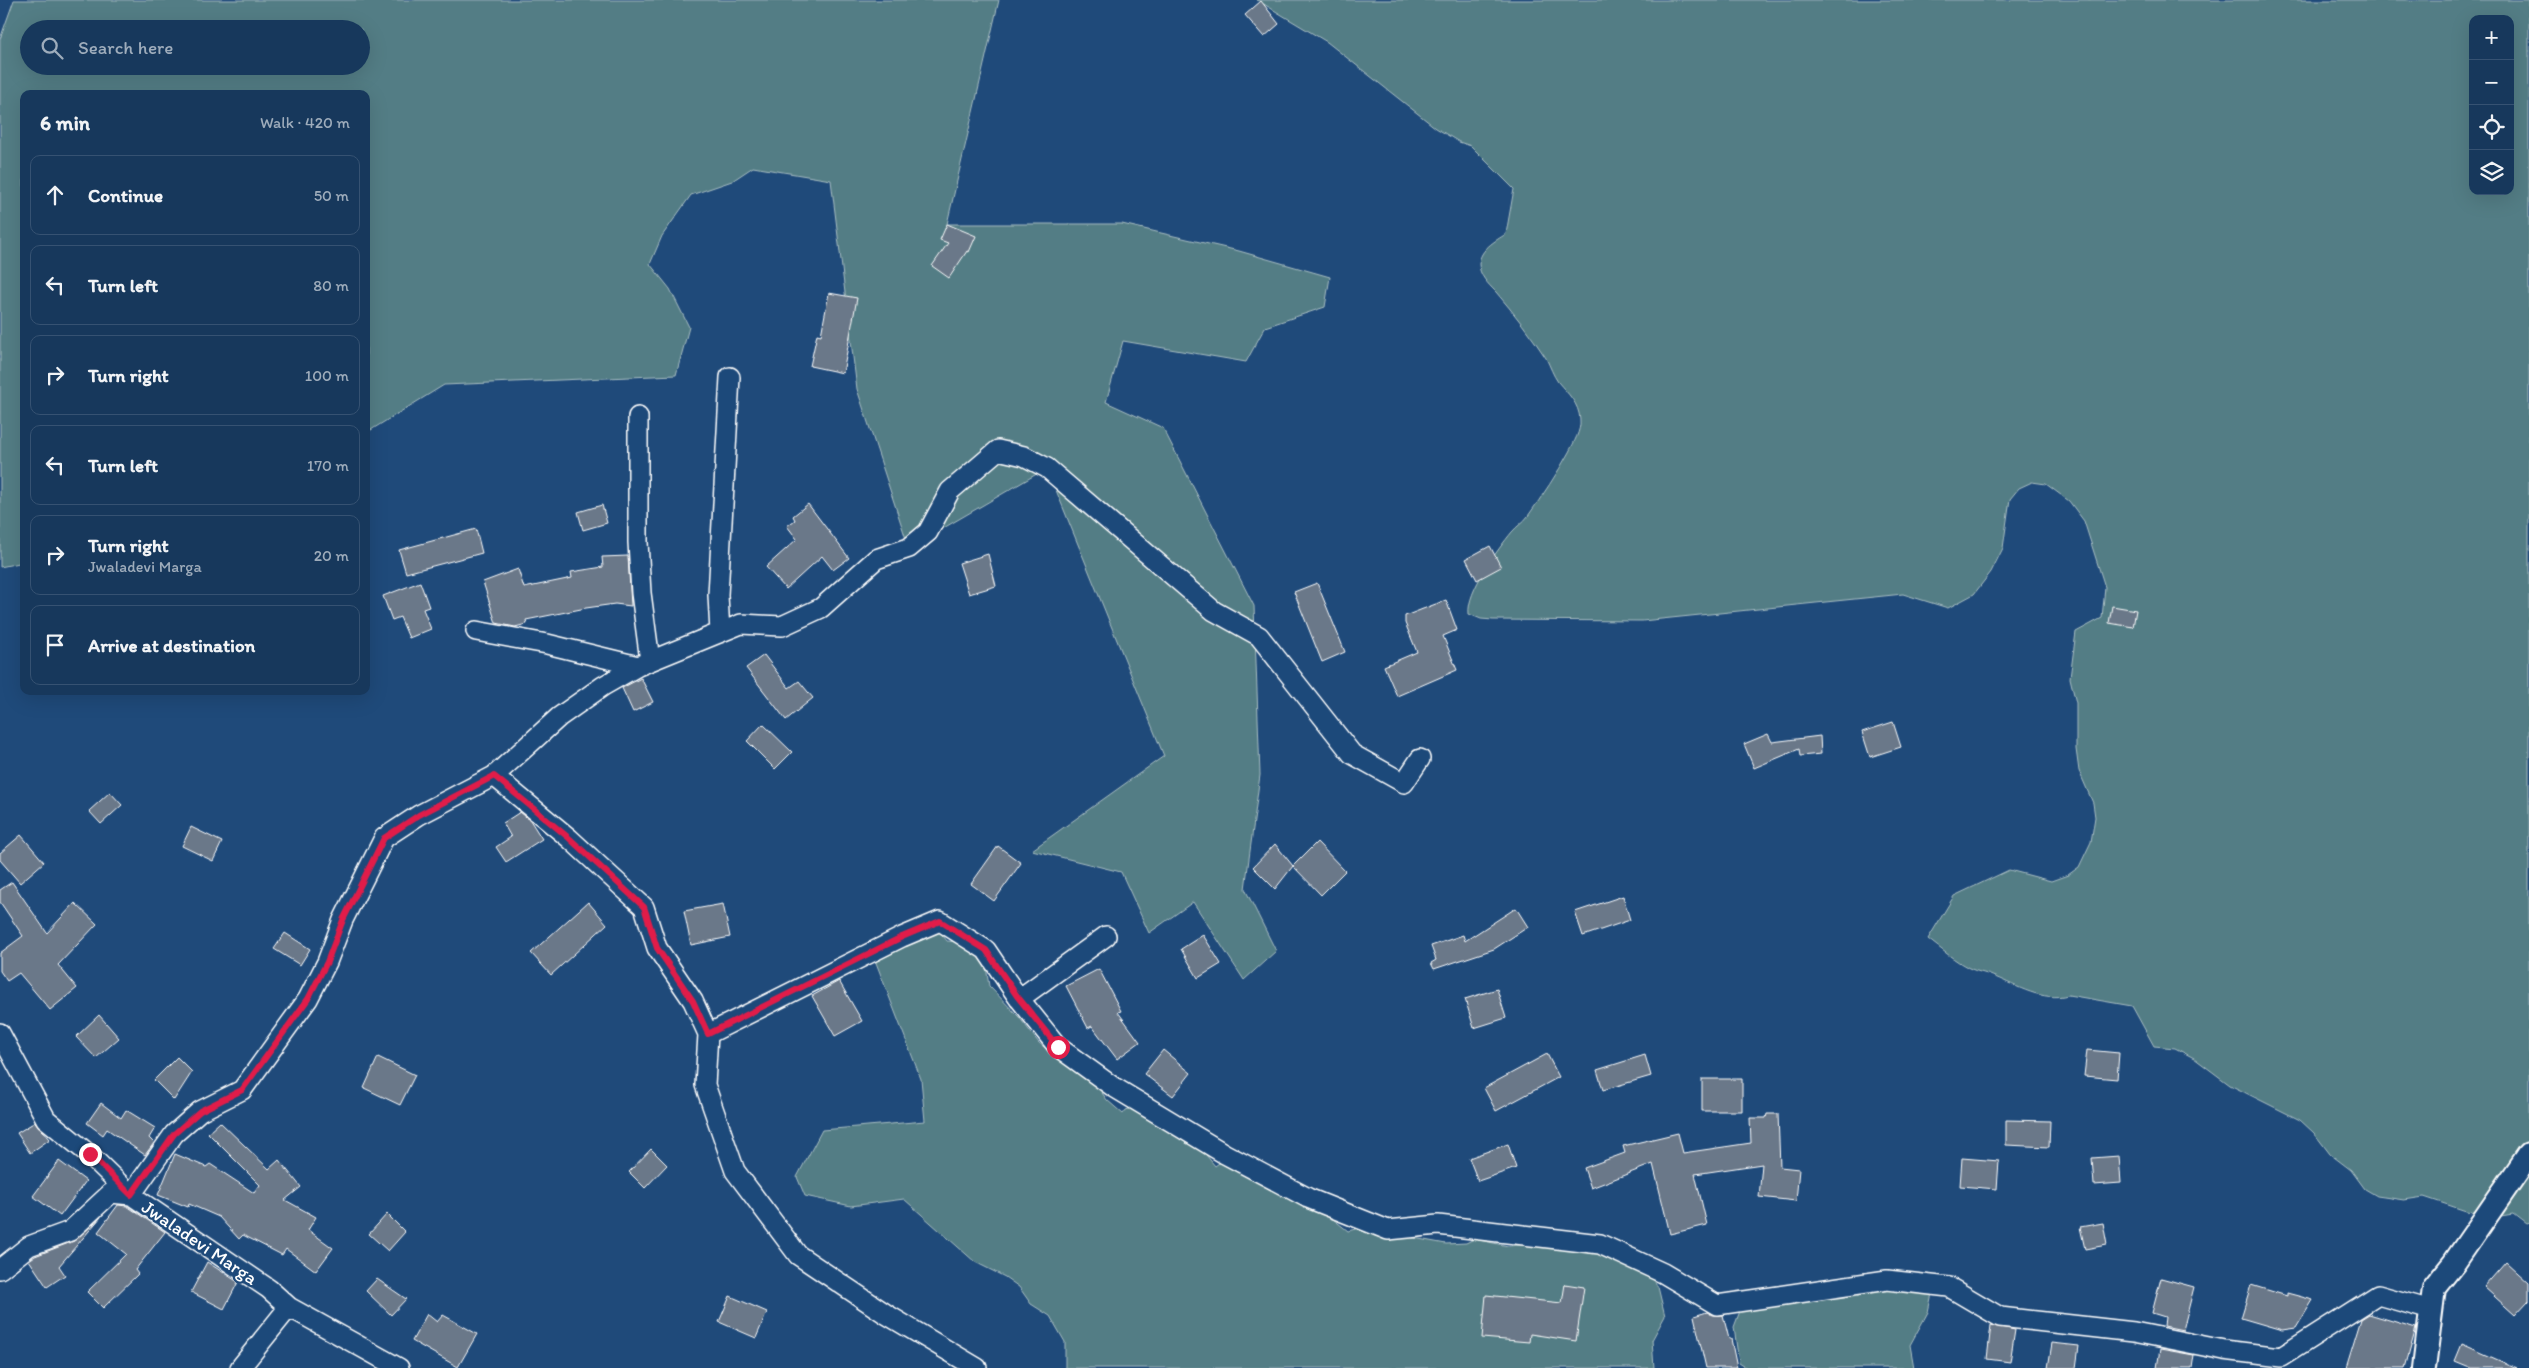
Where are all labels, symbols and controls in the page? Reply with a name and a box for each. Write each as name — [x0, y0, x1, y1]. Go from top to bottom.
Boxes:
map controls — [2469, 15, 2514, 195]
button: + — [2469, 15, 2514, 60]
search box — [20, 20, 370, 75]
icon: search — [38, 34, 66, 62]
text: Search here — [78, 36, 173, 59]
button: − — [2469, 60, 2514, 105]
button: locate — [2469, 105, 2514, 150]
text: 6 min — [40, 110, 90, 135]
text: Walk · 420 m — [260, 113, 350, 132]
button: layers — [2469, 150, 2514, 195]
icon: ahead — [41, 181, 69, 209]
text: Continue — [88, 184, 163, 207]
text: 50 m — [314, 186, 349, 205]
icon: left — [41, 271, 69, 299]
text: Turn left — [88, 274, 158, 297]
text: 80 m — [313, 276, 349, 295]
icon: right — [41, 361, 69, 389]
text: Turn right — [88, 364, 169, 387]
text: 100 m — [305, 366, 349, 385]
icon: left — [41, 451, 69, 479]
text: Turn left — [88, 454, 158, 477]
text: 170 m — [307, 456, 349, 475]
text: Turn right — [88, 534, 169, 557]
icon: right — [41, 541, 69, 569]
text: 20 m — [314, 546, 349, 565]
text: Jwaladevi Marga — [88, 557, 202, 576]
icon: arrive — [41, 631, 69, 659]
text: Arrive at destination — [88, 634, 255, 657]
route start — [1047, 1036, 1070, 1059]
route end — [79, 1143, 102, 1166]
street label: Jwaladevi Marga — [137, 1195, 262, 1290]

